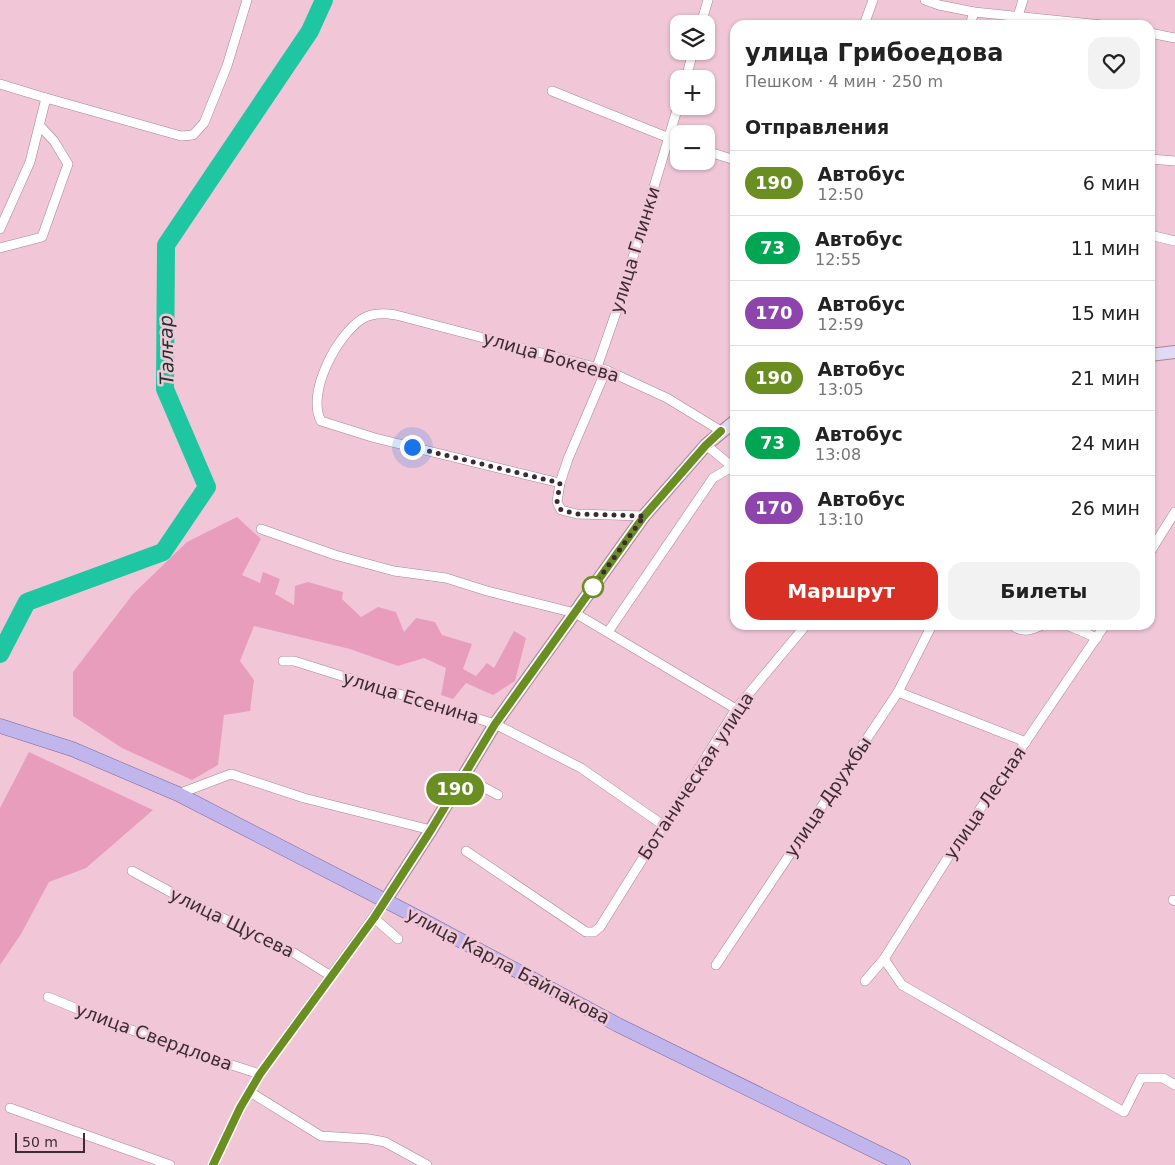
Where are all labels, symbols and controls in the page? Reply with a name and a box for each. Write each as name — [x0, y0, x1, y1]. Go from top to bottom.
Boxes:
map controls — [670, 15, 715, 170]
button: layers — [670, 15, 715, 60]
button: heart — [1088, 37, 1140, 89]
text: улица Грибоедова — [745, 39, 1003, 67]
button: + — [670, 70, 715, 115]
text: Пешком · 4 мин · 250 m — [745, 72, 943, 91]
text: Отправления — [745, 116, 889, 138]
button: − — [670, 125, 715, 170]
text: Автобус — [818, 163, 905, 185]
text: 190 — [755, 172, 793, 193]
text: 6 мин — [1083, 172, 1140, 194]
street label: улица Глинки — [605, 184, 664, 316]
text: 12:50 — [818, 185, 864, 204]
text: Автобус — [815, 228, 903, 250]
text: 73 — [760, 237, 785, 258]
text: 11 мин — [1071, 237, 1140, 259]
text: 12:55 — [815, 250, 861, 269]
text: Автобус — [818, 293, 905, 315]
text: 170 — [755, 302, 793, 323]
text: 15 мин — [1071, 302, 1140, 324]
water label: Талғар — [154, 315, 178, 385]
text: 12:59 — [818, 315, 864, 334]
street label: улица Бокеева — [481, 327, 622, 386]
text: Автобус — [818, 358, 905, 380]
text: 190 — [755, 367, 793, 388]
text: 21 мин — [1071, 367, 1140, 389]
text: 13:05 — [818, 380, 864, 399]
text: Автобус — [815, 423, 903, 445]
text: 73 — [760, 432, 785, 453]
text: 24 мин — [1071, 432, 1140, 454]
your location — [400, 435, 425, 460]
text: 13:08 — [815, 445, 861, 464]
text: Автобус — [818, 488, 905, 510]
text: 170 — [755, 497, 793, 518]
text: 26 мин — [1071, 497, 1140, 519]
text: 13:10 — [818, 510, 864, 529]
button: Маршрут — [745, 562, 938, 620]
button: Билеты — [948, 562, 1140, 620]
unlabelled marker — [582, 576, 604, 598]
street label: улица Есенина — [340, 667, 482, 728]
street label: Ботаническая улица — [634, 688, 758, 863]
street label: улица Дружбы — [780, 733, 876, 861]
street label: улица Лесная — [939, 743, 1030, 863]
line badge: 190 — [426, 773, 484, 805]
text: 190 — [436, 778, 474, 799]
street label: улица Щусева — [167, 883, 298, 962]
street label: улица Карла Байпакова — [403, 903, 614, 1028]
street label: улица Свердлова — [73, 998, 235, 1075]
scale bar — [15, 1130, 85, 1153]
text: 50 m — [22, 1134, 58, 1150]

